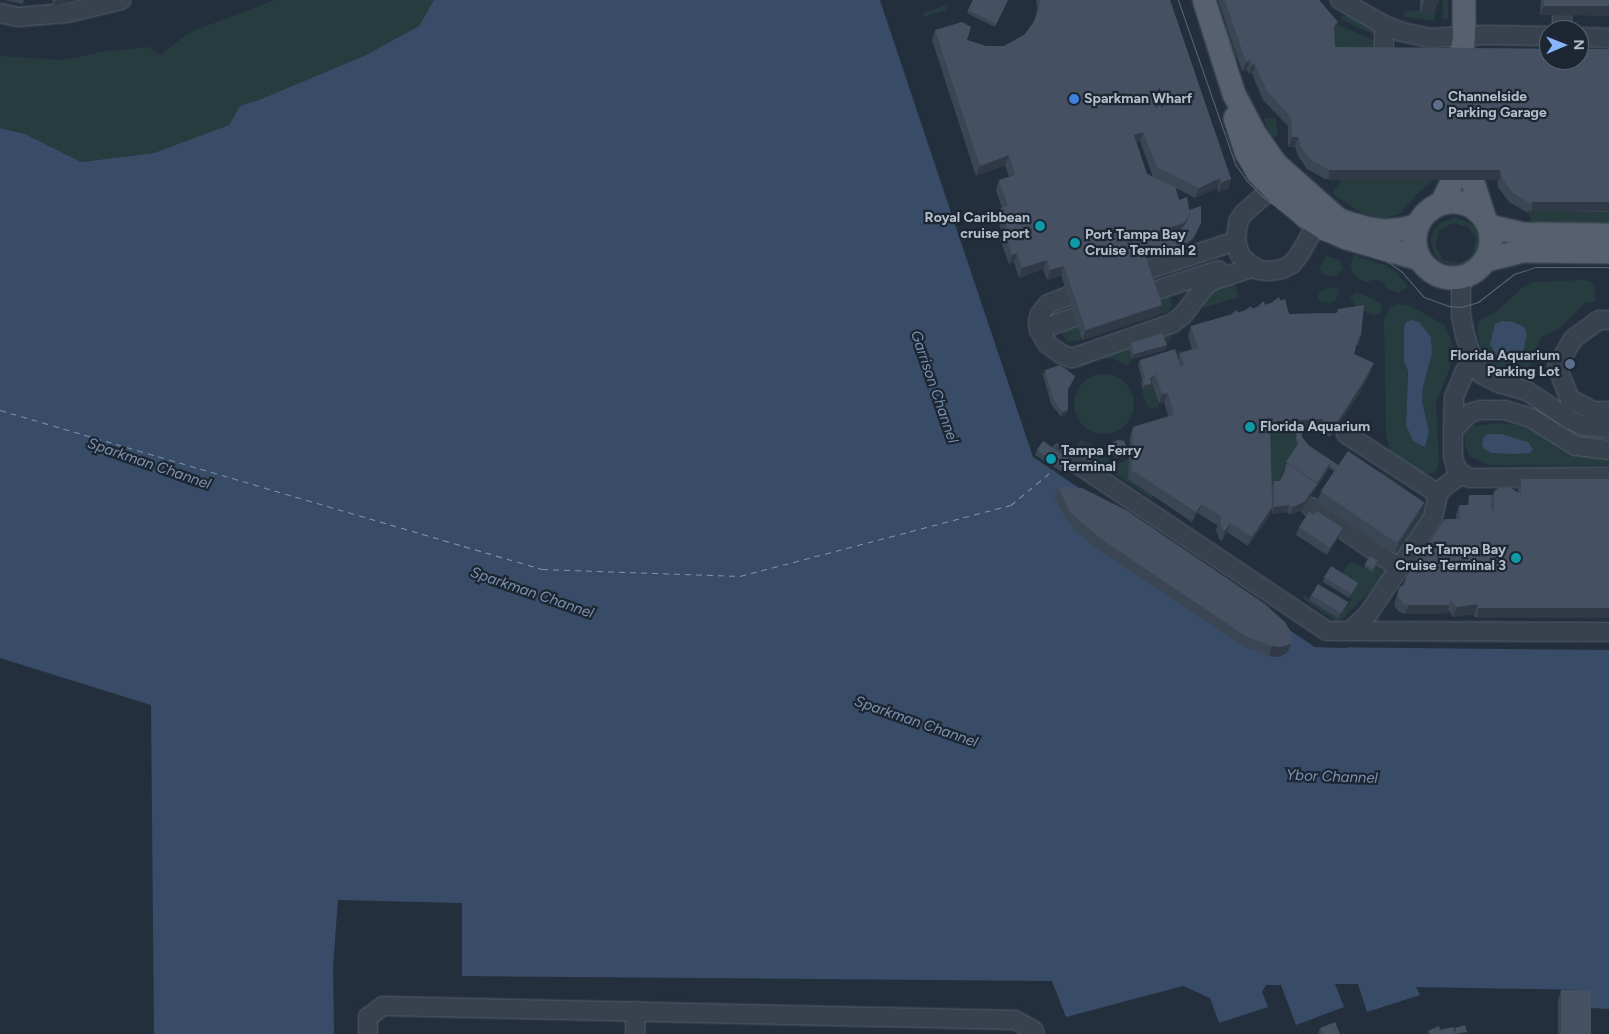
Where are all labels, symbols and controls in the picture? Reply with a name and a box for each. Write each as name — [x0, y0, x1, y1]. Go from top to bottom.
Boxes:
north arrow — [1539, 20, 1589, 70]
text: N — [1570, 39, 1587, 50]
place label: Channelside Parking Garage — [1448, 89, 1547, 121]
place label: Sparkman Wharf — [1084, 91, 1192, 107]
marker: Sparkman Wharf — [1068, 93, 1080, 105]
marker: Channelside Parking Garage — [1432, 99, 1444, 111]
place label: Royal Caribbean cruise port — [925, 210, 1030, 242]
marker: Royal Caribbean cruise port — [1034, 220, 1046, 232]
place label: Port Tampa Bay Cruise Terminal 2 — [1085, 227, 1196, 260]
marker: Port Tampa Bay Cruise Terminal 2 — [1069, 237, 1081, 249]
water label: Garrison Channel — [906, 328, 962, 446]
place label: Florida Aquarium Parking Lot — [1450, 348, 1560, 381]
marker: Florida Aquarium Parking Lot — [1564, 358, 1576, 370]
place label: Florida Aquarium — [1260, 419, 1370, 435]
marker: Florida Aquarium — [1244, 421, 1256, 433]
water label: Sparkman Channel — [85, 434, 213, 494]
place label: Tampa Ferry Terminal — [1061, 443, 1141, 476]
marker: Tampa Ferry Terminal — [1045, 453, 1057, 465]
place label: Port Tampa Bay Cruise Terminal 3 — [1395, 542, 1506, 574]
marker: Port Tampa Bay Cruise Terminal 3 — [1510, 552, 1522, 564]
water label: Sparkman Channel — [468, 563, 596, 623]
water label: Sparkman Channel — [852, 692, 980, 752]
water label: Ybor Channel — [1286, 766, 1378, 788]

